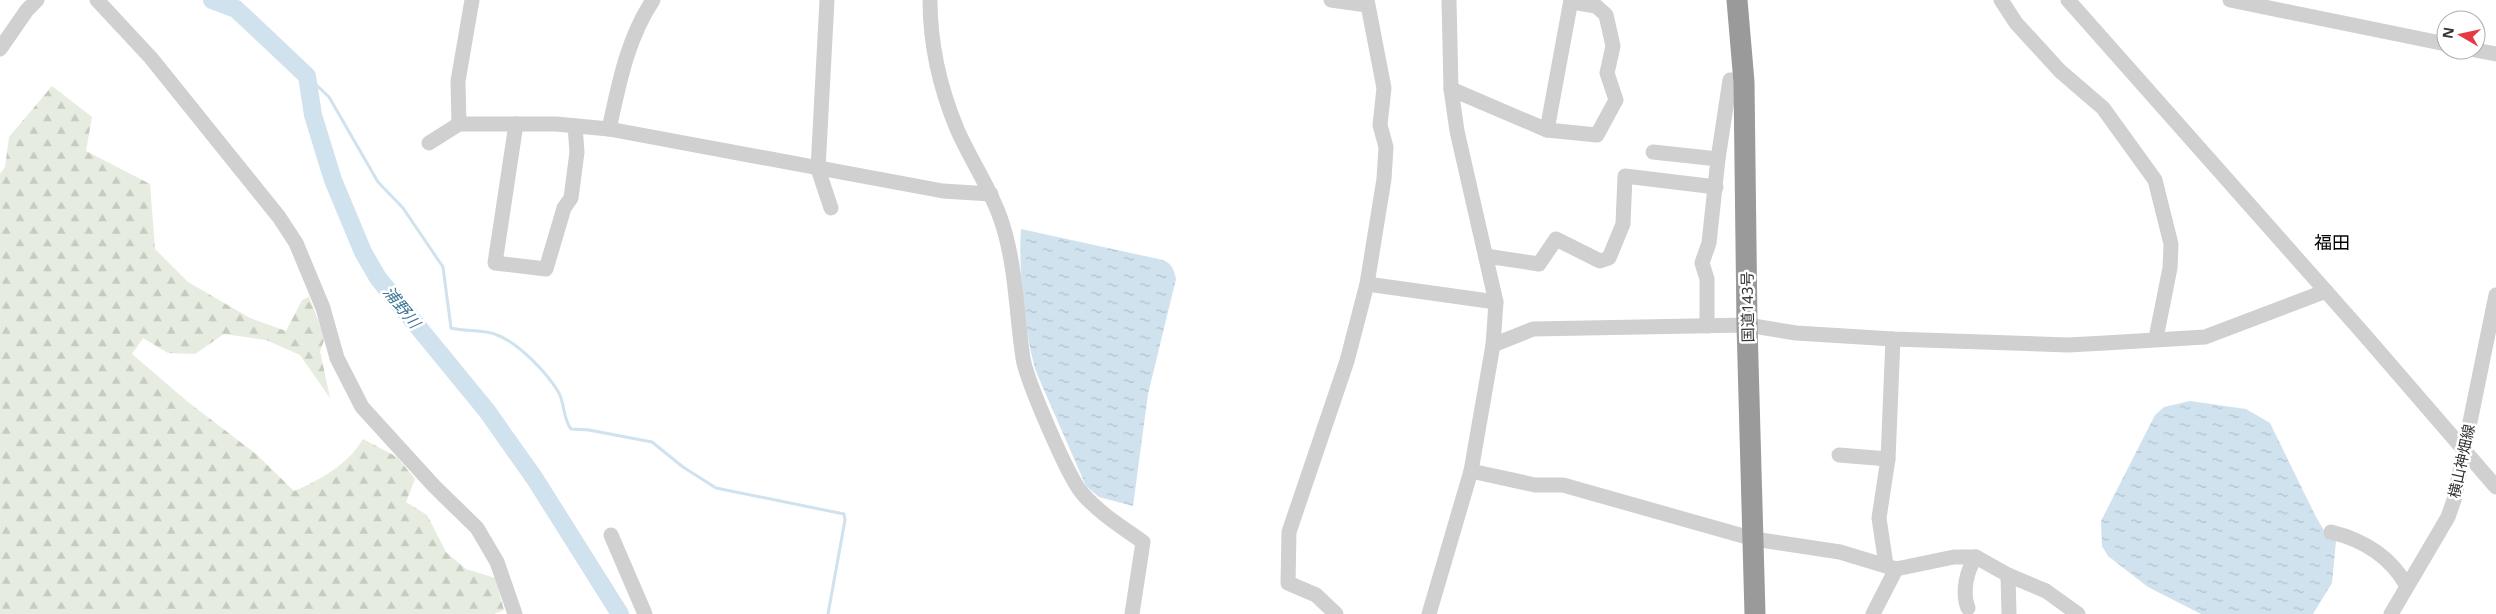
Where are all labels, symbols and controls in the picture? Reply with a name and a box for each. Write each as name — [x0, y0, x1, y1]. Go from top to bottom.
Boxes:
north arrow — [2436, 10, 2486, 60]
text: N — [2437, 26, 2458, 40]
district label: 福田 — [2314, 230, 2350, 254]
street label: 国道143号 — [1736, 271, 1758, 343]
water label: 浦野川 — [378, 281, 427, 334]
street label: 横山神畑線 — [2443, 422, 2479, 500]

